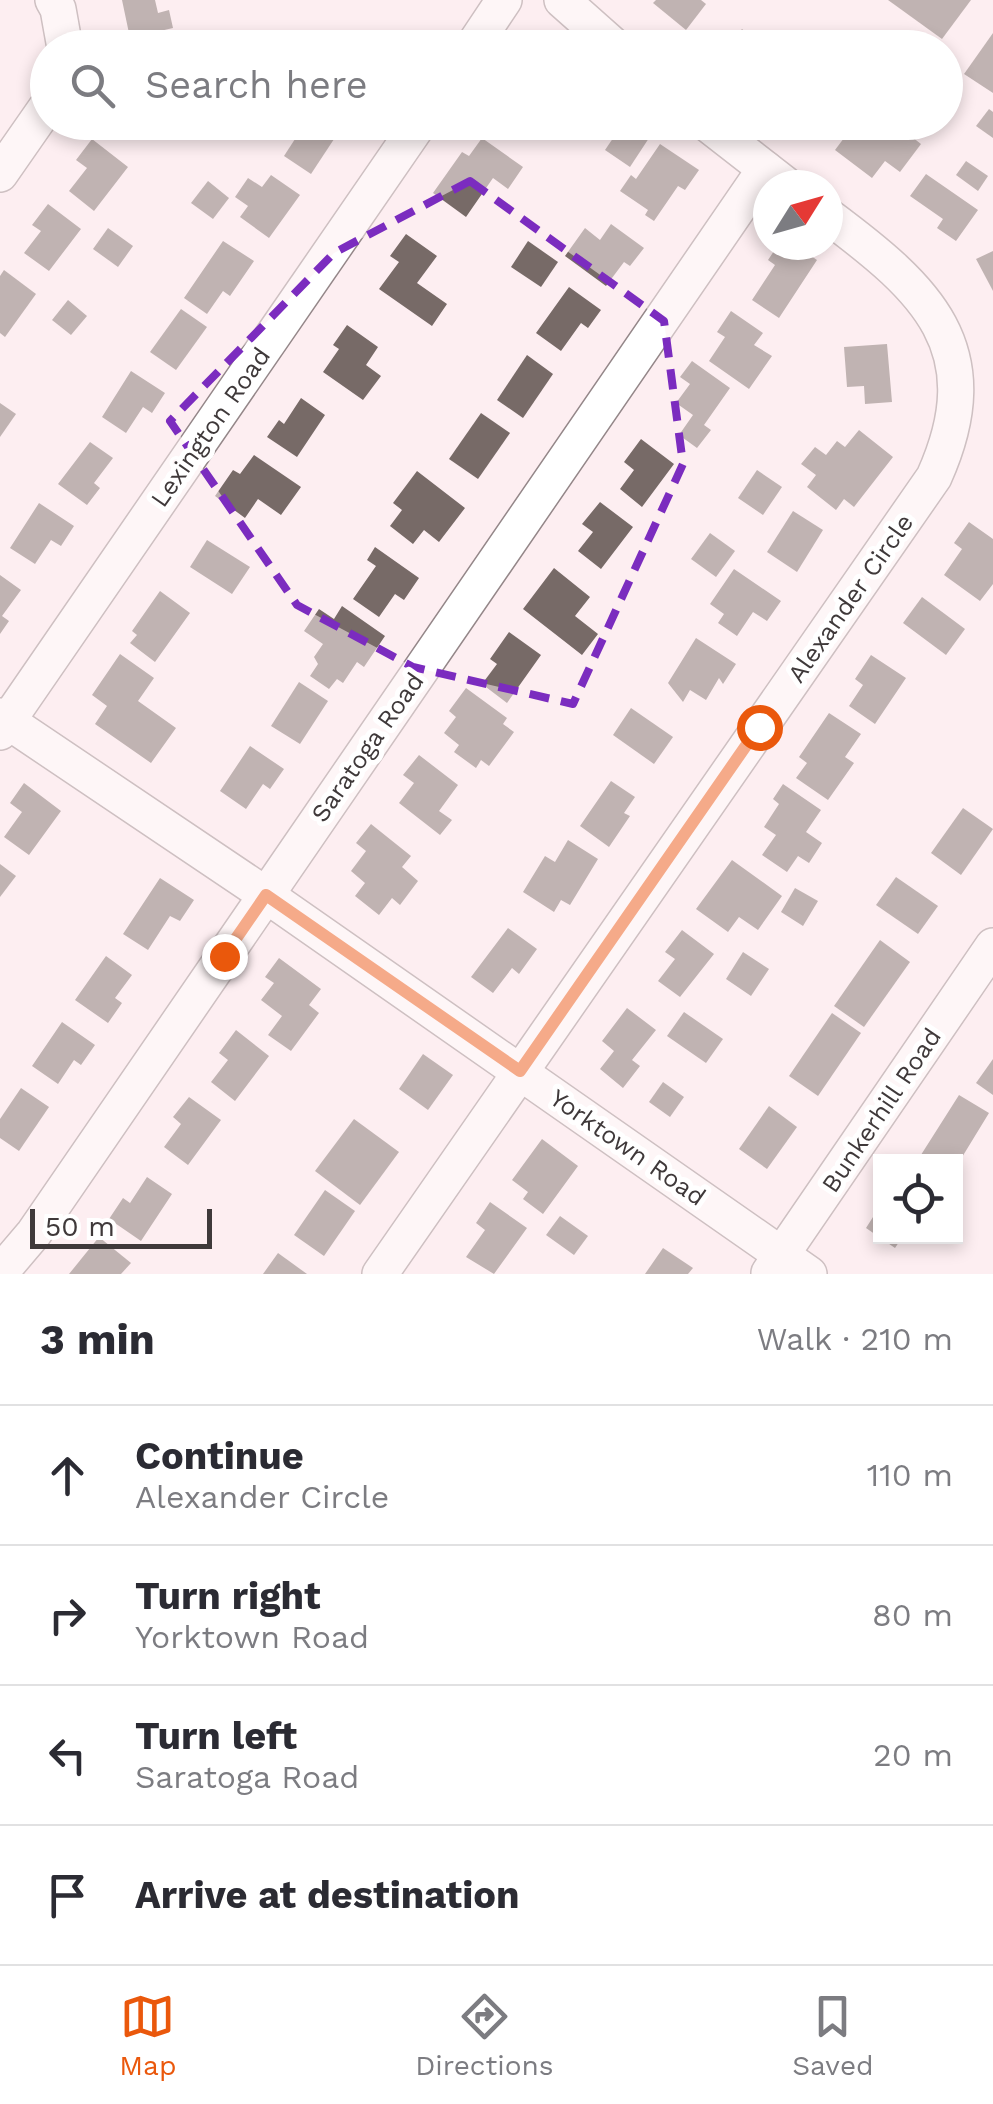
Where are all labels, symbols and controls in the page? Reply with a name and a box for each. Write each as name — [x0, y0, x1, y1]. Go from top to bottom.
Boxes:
search box — [30, 30, 963, 140]
icon: search — [65, 58, 120, 113]
text: Search here — [145, 63, 368, 107]
north arrow — [753, 170, 843, 260]
street label: Lexington Road — [145, 342, 276, 513]
street label: Alexander Circle — [782, 509, 919, 688]
street label: Saratoga Road — [305, 667, 430, 827]
route start — [737, 705, 783, 751]
route end — [202, 934, 248, 980]
street label: Bunkerhill Road — [816, 1023, 947, 1198]
street label: Yorktown Road — [544, 1083, 711, 1212]
map controls — [873, 1154, 963, 1244]
button: locate — [873, 1154, 963, 1244]
scale bar — [30, 1204, 212, 1248]
text: 50 m — [45, 1210, 115, 1243]
text: 3 min — [40, 1315, 155, 1364]
text: Walk · 210 m — [757, 1320, 953, 1358]
text: Continue — [135, 1434, 304, 1478]
icon: ahead — [40, 1448, 95, 1503]
text: 110 m — [867, 1456, 953, 1494]
text: Alexander Circle — [135, 1478, 389, 1516]
text: Turn right — [135, 1574, 321, 1618]
icon: right — [40, 1588, 95, 1643]
text: 80 m — [872, 1596, 953, 1634]
text: Yorktown Road — [135, 1618, 369, 1656]
text: Turn left — [135, 1714, 297, 1758]
icon: left — [40, 1728, 95, 1783]
text: 20 m — [873, 1736, 953, 1774]
text: Saratoga Road — [135, 1758, 359, 1796]
icon: arrive — [40, 1868, 95, 1923]
text: Arrive at destination — [135, 1873, 520, 1917]
tab: Map — [119, 1989, 177, 2082]
tab: Directions — [415, 1989, 554, 2082]
tab: Saved — [792, 1989, 874, 2082]

